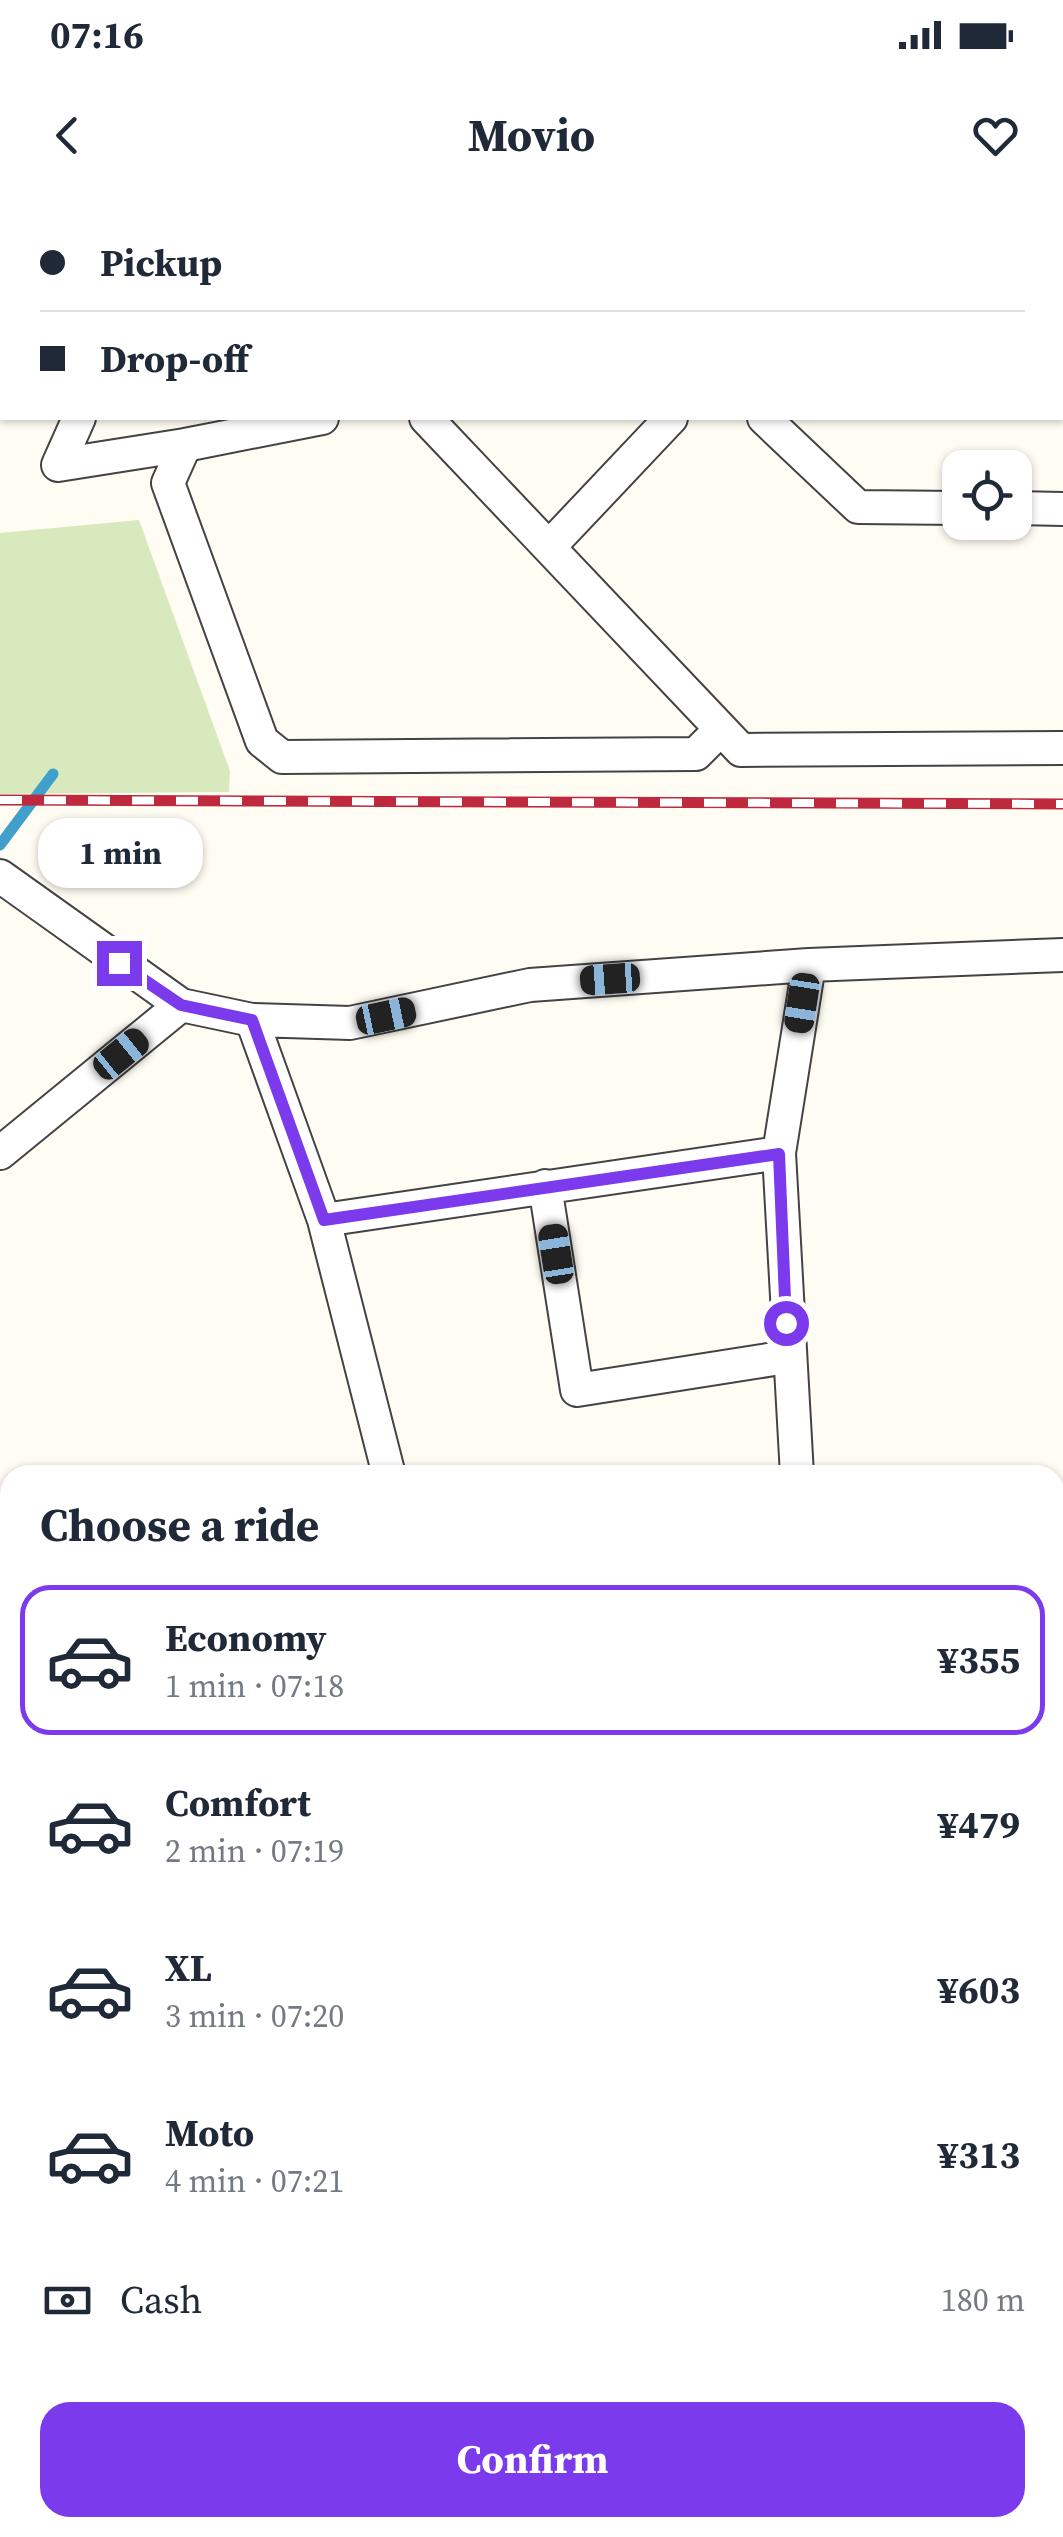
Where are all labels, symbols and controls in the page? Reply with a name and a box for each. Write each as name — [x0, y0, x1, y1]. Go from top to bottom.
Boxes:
text: 07:16 — [50, 9, 144, 61]
text: Movio — [468, 104, 595, 166]
icon: back — [40, 108, 95, 163]
icon: heart — [968, 108, 1023, 163]
text: Pickup — [100, 237, 222, 289]
text: Drop-off — [100, 333, 249, 385]
map controls — [942, 450, 1032, 540]
button: locate — [942, 450, 1032, 540]
callout: 1 min — [36, 818, 202, 888]
text: 1 min — [79, 831, 162, 875]
route end — [97, 941, 142, 986]
car — [579, 962, 641, 996]
car — [782, 971, 822, 1035]
car — [354, 995, 418, 1037]
car — [88, 1023, 154, 1085]
car — [536, 1222, 576, 1286]
route start — [764, 1301, 809, 1346]
text: Choose a ride — [40, 1494, 319, 1556]
text: Economy — [165, 1612, 327, 1664]
icon: car — [45, 1615, 135, 1705]
text: ¥355 — [938, 1634, 1020, 1686]
text: 1 min · 07:18 — [165, 1664, 344, 1708]
text: Comfort — [165, 1777, 311, 1829]
icon: car — [45, 1780, 135, 1870]
text: ¥479 — [938, 1799, 1020, 1851]
text: 2 min · 07:19 — [165, 1829, 344, 1873]
text: XL — [165, 1942, 212, 1994]
icon: car — [45, 1945, 135, 2035]
text: ¥603 — [938, 1964, 1020, 2016]
text: 3 min · 07:20 — [165, 1994, 344, 2038]
text: Moto — [165, 2107, 254, 2159]
icon: car — [45, 2110, 135, 2200]
text: ¥313 — [938, 2129, 1020, 2181]
text: 4 min · 07:21 — [165, 2159, 344, 2203]
icon: cash — [40, 2273, 95, 2328]
text: Cash — [120, 2274, 202, 2326]
text: 180 m — [941, 2278, 1025, 2322]
button: Confirm — [40, 2402, 1025, 2517]

